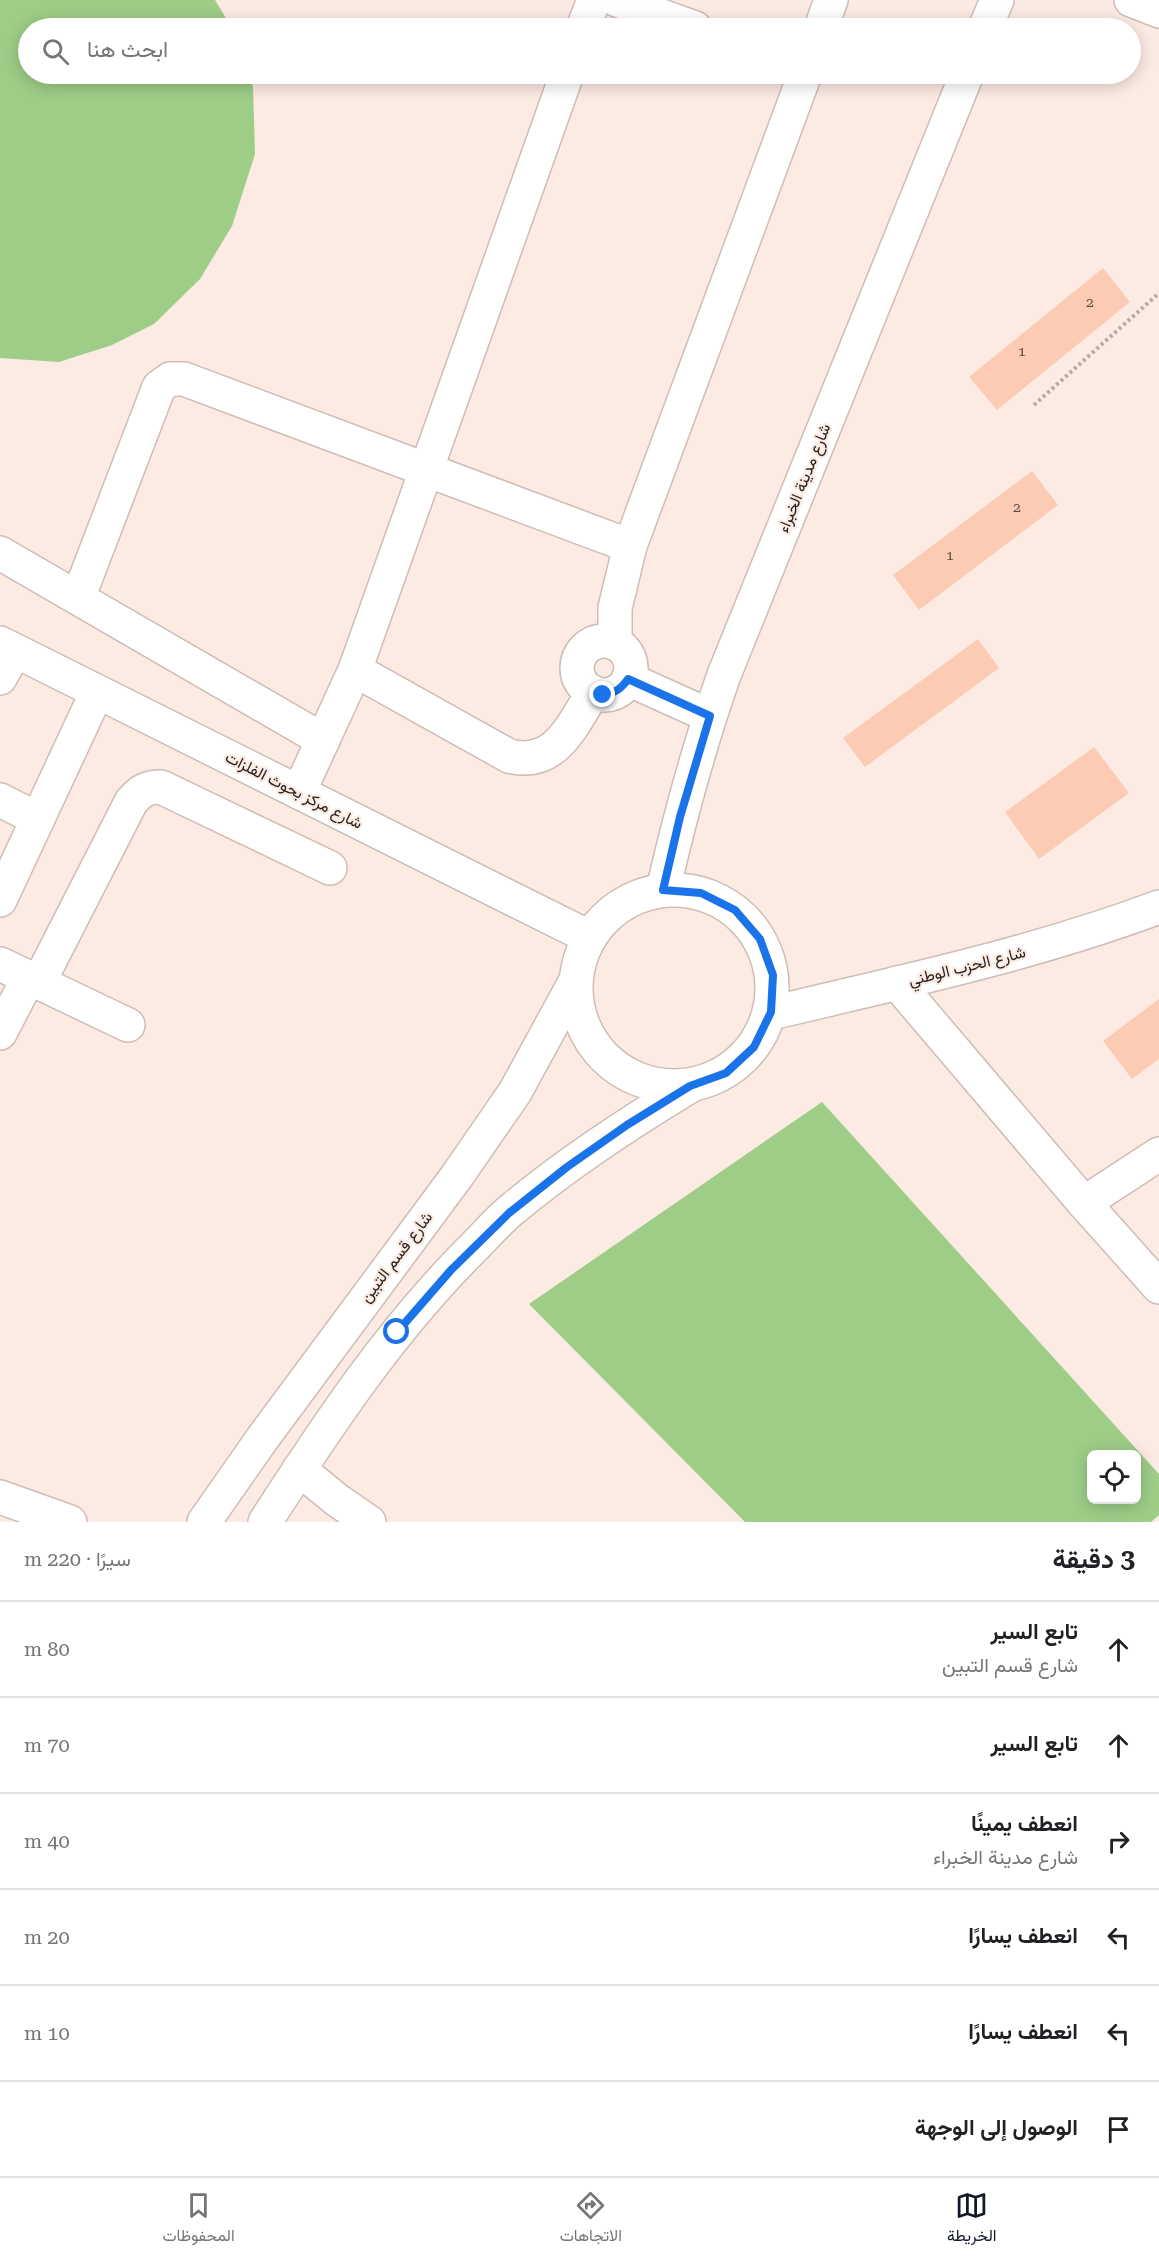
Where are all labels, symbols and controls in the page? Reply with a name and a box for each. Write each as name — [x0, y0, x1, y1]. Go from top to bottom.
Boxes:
search box — [18, 18, 1141, 84]
icon: search — [39, 35, 72, 68]
text: ابحث هنا — [87, 37, 168, 62]
house number: 2 — [1086, 294, 1094, 310]
house number: 1 — [1018, 343, 1026, 359]
street label: شارع مدينة الخبراء — [773, 421, 836, 536]
house number: 2 — [1013, 499, 1021, 515]
house number: 1 — [946, 547, 954, 563]
route end — [589, 681, 615, 707]
street label: شارع مركز بحوث الفلزات — [221, 747, 366, 835]
street label: شارع الحزب الوطني — [906, 942, 1029, 994]
street label: شارع قسم التبين — [356, 1208, 438, 1307]
route start — [383, 1318, 409, 1344]
map controls — [1087, 1450, 1141, 1504]
button: locate — [1087, 1450, 1141, 1504]
text: 3 دقيقة — [1053, 1544, 1135, 1574]
text: سيرًا · 220 m — [24, 1547, 131, 1571]
text: تابع السير — [990, 1619, 1078, 1644]
icon: ahead — [1102, 1633, 1135, 1666]
text: 80 m — [24, 1637, 70, 1661]
text: شارع قسم التبين — [942, 1653, 1078, 1677]
icon: ahead — [1102, 1729, 1135, 1762]
text: تابع السير — [990, 1731, 1078, 1756]
text: 70 m — [24, 1733, 70, 1757]
text: انعطف يمينًا — [971, 1811, 1078, 1836]
icon: right — [1102, 1825, 1135, 1858]
text: 40 m — [24, 1829, 70, 1853]
text: شارع مدينة الخبراء — [933, 1845, 1078, 1869]
icon: left — [1102, 1921, 1135, 1954]
text: انعطف يسارًا — [968, 1923, 1078, 1948]
text: 20 m — [24, 1925, 70, 1949]
icon: left — [1102, 2017, 1135, 2050]
text: انعطف يسارًا — [968, 2019, 1078, 2044]
text: 10 m — [24, 2021, 70, 2045]
icon: arrive — [1102, 2113, 1135, 2146]
text: الوصول إلى الوجهة — [915, 2115, 1078, 2140]
tab: المحفوظات — [163, 2189, 235, 2250]
tab: الاتجاهات — [560, 2189, 622, 2250]
tab: الخريطة — [947, 2189, 996, 2250]

